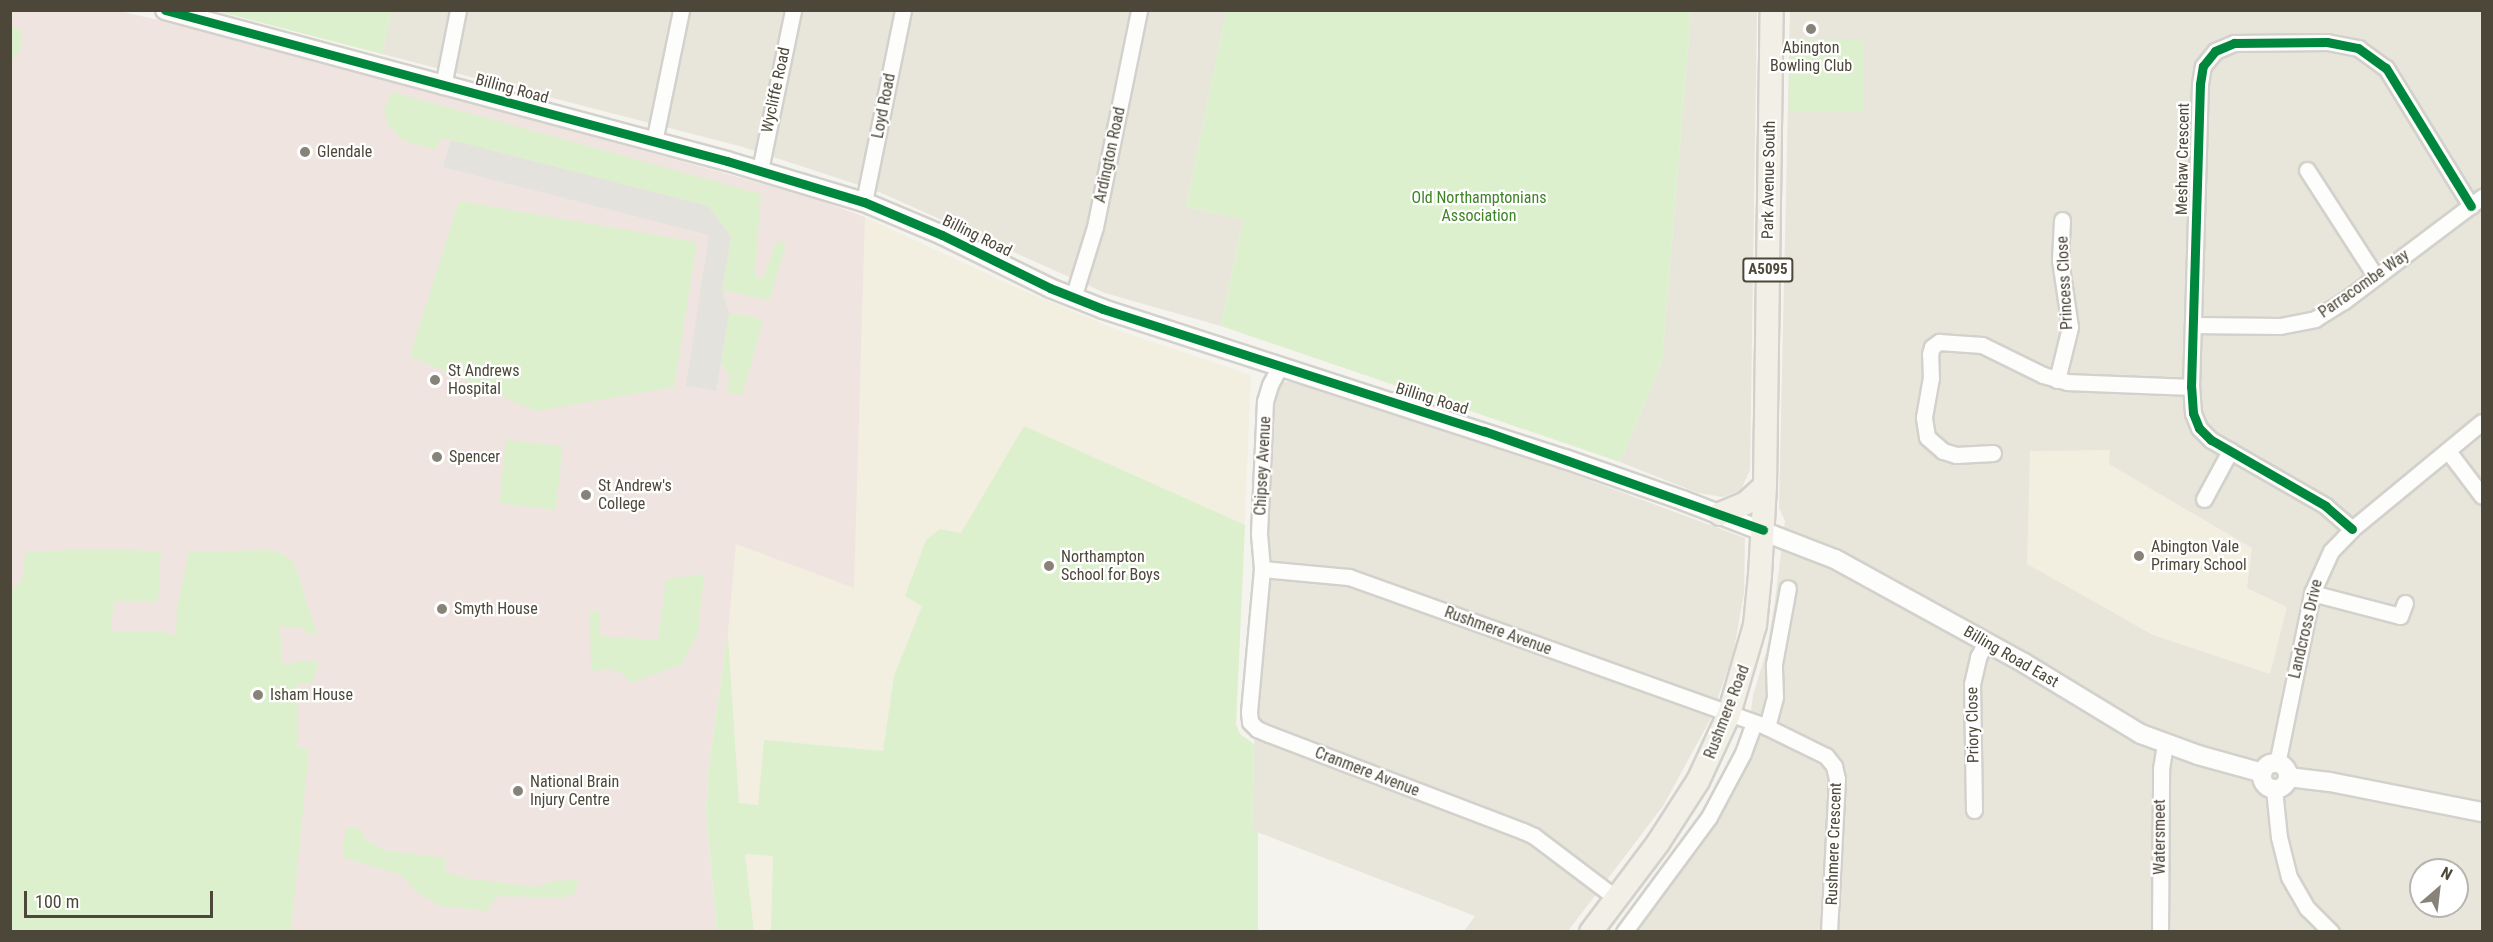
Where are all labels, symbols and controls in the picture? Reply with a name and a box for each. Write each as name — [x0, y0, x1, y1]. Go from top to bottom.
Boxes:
marker: Abington Bowling Club — [1804, 22, 1818, 36]
place label: Abington Bowling Club — [1770, 38, 1852, 76]
street label: Wycliffe Road — [758, 46, 794, 134]
street label: Billing Road — [473, 70, 551, 108]
street label: Loyd Road — [868, 72, 900, 140]
street label: Meshaw Crescent — [2172, 103, 2194, 215]
street label: Ardington Road — [1090, 105, 1130, 205]
street label: Park Avenue South — [1758, 121, 1780, 239]
place label: Glendale — [317, 142, 372, 162]
marker: Glendale — [298, 145, 312, 159]
park label: Old Northamptonians Association — [1412, 188, 1546, 226]
street label: Billing Road — [939, 211, 1015, 261]
street label: Princess Close — [2053, 236, 2077, 330]
street label: Parracombe Way — [2315, 246, 2413, 322]
road number: A5095 — [1741, 258, 1795, 282]
place label: St Andrews Hospital — [448, 361, 520, 399]
marker: St Andrews Hospital — [426, 371, 444, 389]
street label: Billing Road — [1393, 379, 1471, 419]
street label: Chipsey Avenue — [1251, 416, 1275, 516]
place label: Spencer — [449, 447, 500, 467]
marker: Spencer — [430, 450, 444, 464]
place label: St Andrew's College — [598, 476, 672, 514]
marker: St Andrew's College — [579, 488, 593, 502]
place label: Abington Vale Primary School — [2151, 537, 2247, 575]
place label: Northampton School for Boys — [1061, 547, 1160, 585]
marker: Abington Vale Primary School — [2132, 549, 2146, 563]
marker: Northampton School for Boys — [1042, 559, 1056, 573]
street label: Landcross Drive — [2285, 577, 2327, 681]
place label: Smyth House — [454, 599, 538, 619]
marker: Smyth House — [435, 602, 449, 616]
street label: Rushmere Avenue — [1442, 603, 1554, 659]
street label: Billing Road East — [1960, 622, 2062, 692]
street label: Rushmere Road — [1700, 662, 1754, 762]
place label: Isham House — [270, 685, 353, 705]
street label: Priory Close — [1963, 687, 1983, 763]
marker: Isham House — [251, 688, 265, 702]
street label: Cranmere Avenue — [1312, 743, 1422, 801]
place label: National Brain Injury Centre — [530, 772, 619, 810]
street label: Rushmere Crescent — [1822, 782, 1846, 906]
marker: National Brain Injury Centre — [511, 784, 525, 798]
street label: Watersmeet — [2150, 799, 2170, 875]
north arrow — [2409, 858, 2469, 918]
text: N — [2438, 863, 2456, 884]
scale bar — [27, 879, 216, 917]
text: 100 m — [35, 891, 79, 912]

